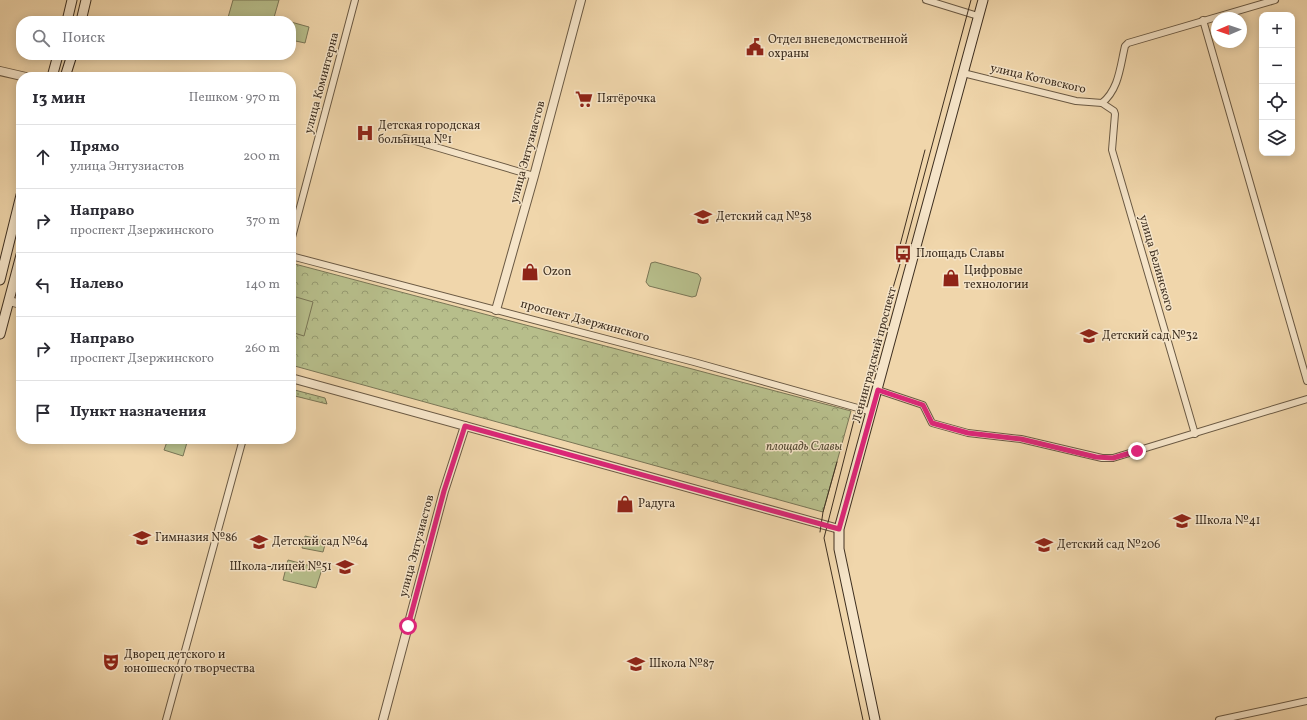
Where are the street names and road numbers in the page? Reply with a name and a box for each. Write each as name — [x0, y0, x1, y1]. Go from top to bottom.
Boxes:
street label: улица Коминтерна — [301, 31, 343, 135]
street label: улица Котовского — [989, 60, 1087, 98]
street label: улица Энтузиастов — [507, 99, 549, 205]
street label: улица Белинского — [1135, 213, 1177, 313]
street label: Ленинградский проспект — [849, 285, 901, 425]
street label: проспект Дзержинского — [519, 296, 651, 346]
street label: улица Энтузиастов — [396, 493, 438, 599]

